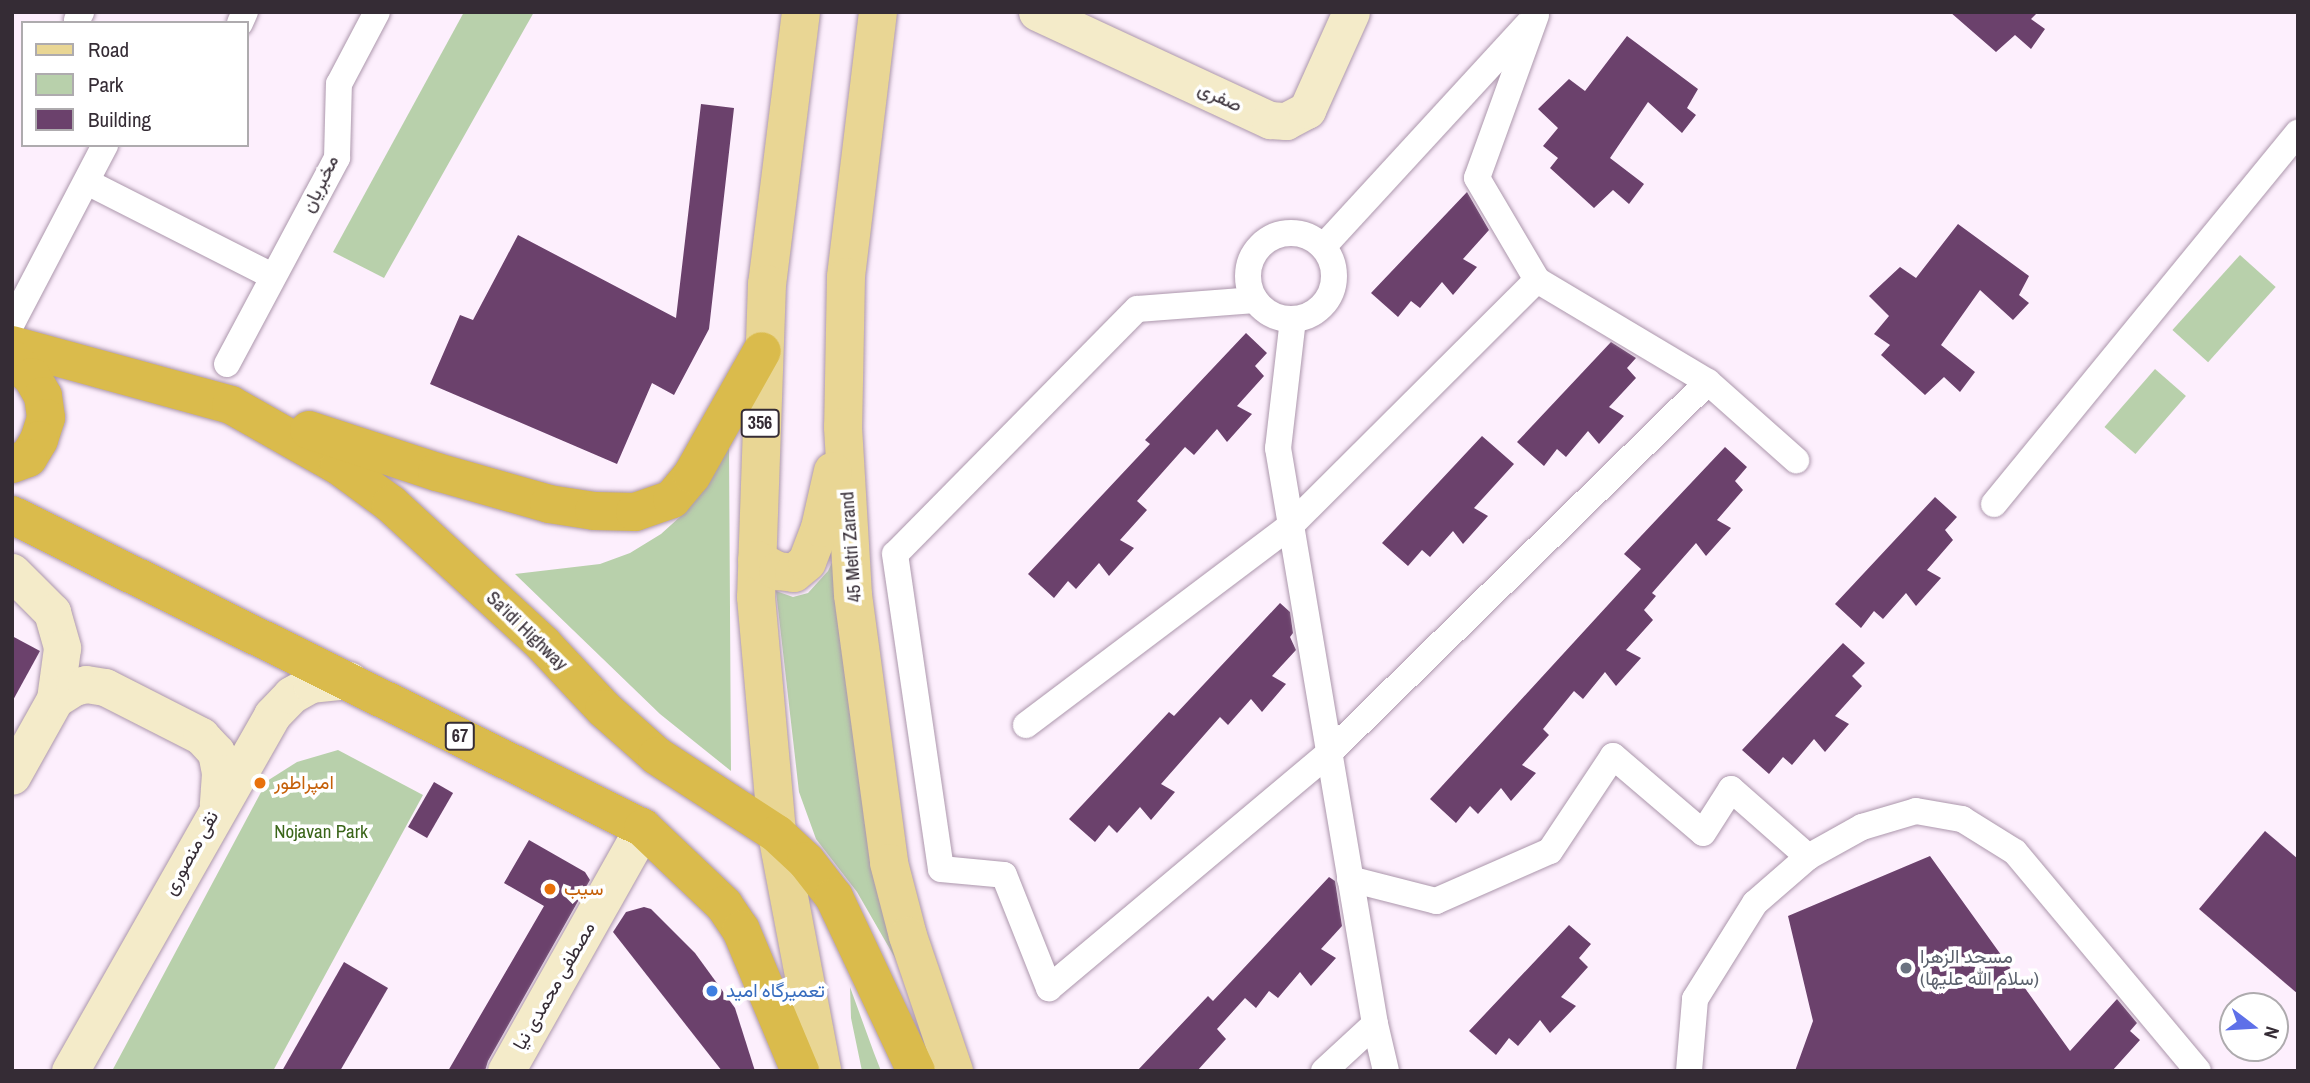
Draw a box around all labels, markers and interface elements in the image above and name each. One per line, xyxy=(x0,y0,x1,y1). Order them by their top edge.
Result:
legend xyxy=(21,21,248,147)
text: Road xyxy=(88,35,129,64)
text: Park xyxy=(88,70,123,99)
street label: صفری xyxy=(1194,77,1246,117)
text: Building xyxy=(88,105,151,134)
street label: مخبریان xyxy=(296,152,344,216)
road number: 356 xyxy=(739,408,781,438)
street label: 45 Metri Zarand xyxy=(836,491,866,603)
street label: Sa'idi Highway xyxy=(482,587,572,675)
road number: 67 xyxy=(444,722,476,750)
place label: امپراطور xyxy=(274,772,334,794)
marker: امپراطور xyxy=(252,775,268,791)
street label: نقی منصوری xyxy=(159,807,223,899)
park label: Nojavan Park xyxy=(274,821,368,843)
place label: سیب xyxy=(564,878,604,900)
marker: سیب xyxy=(542,881,558,897)
street label: مصطفی محمدی نیا xyxy=(508,918,600,1054)
place label: مسجد الزهرا (سلام الله علیها) xyxy=(1920,946,2039,990)
marker: مسجد الزهرا (سلام الله علیها) xyxy=(1898,960,1914,976)
place label: تعمیرگاه امید xyxy=(726,980,825,1002)
marker: تعمیرگاه امید xyxy=(704,983,720,999)
north arrow xyxy=(2219,992,2289,1062)
text: N xyxy=(2258,1023,2286,1042)

